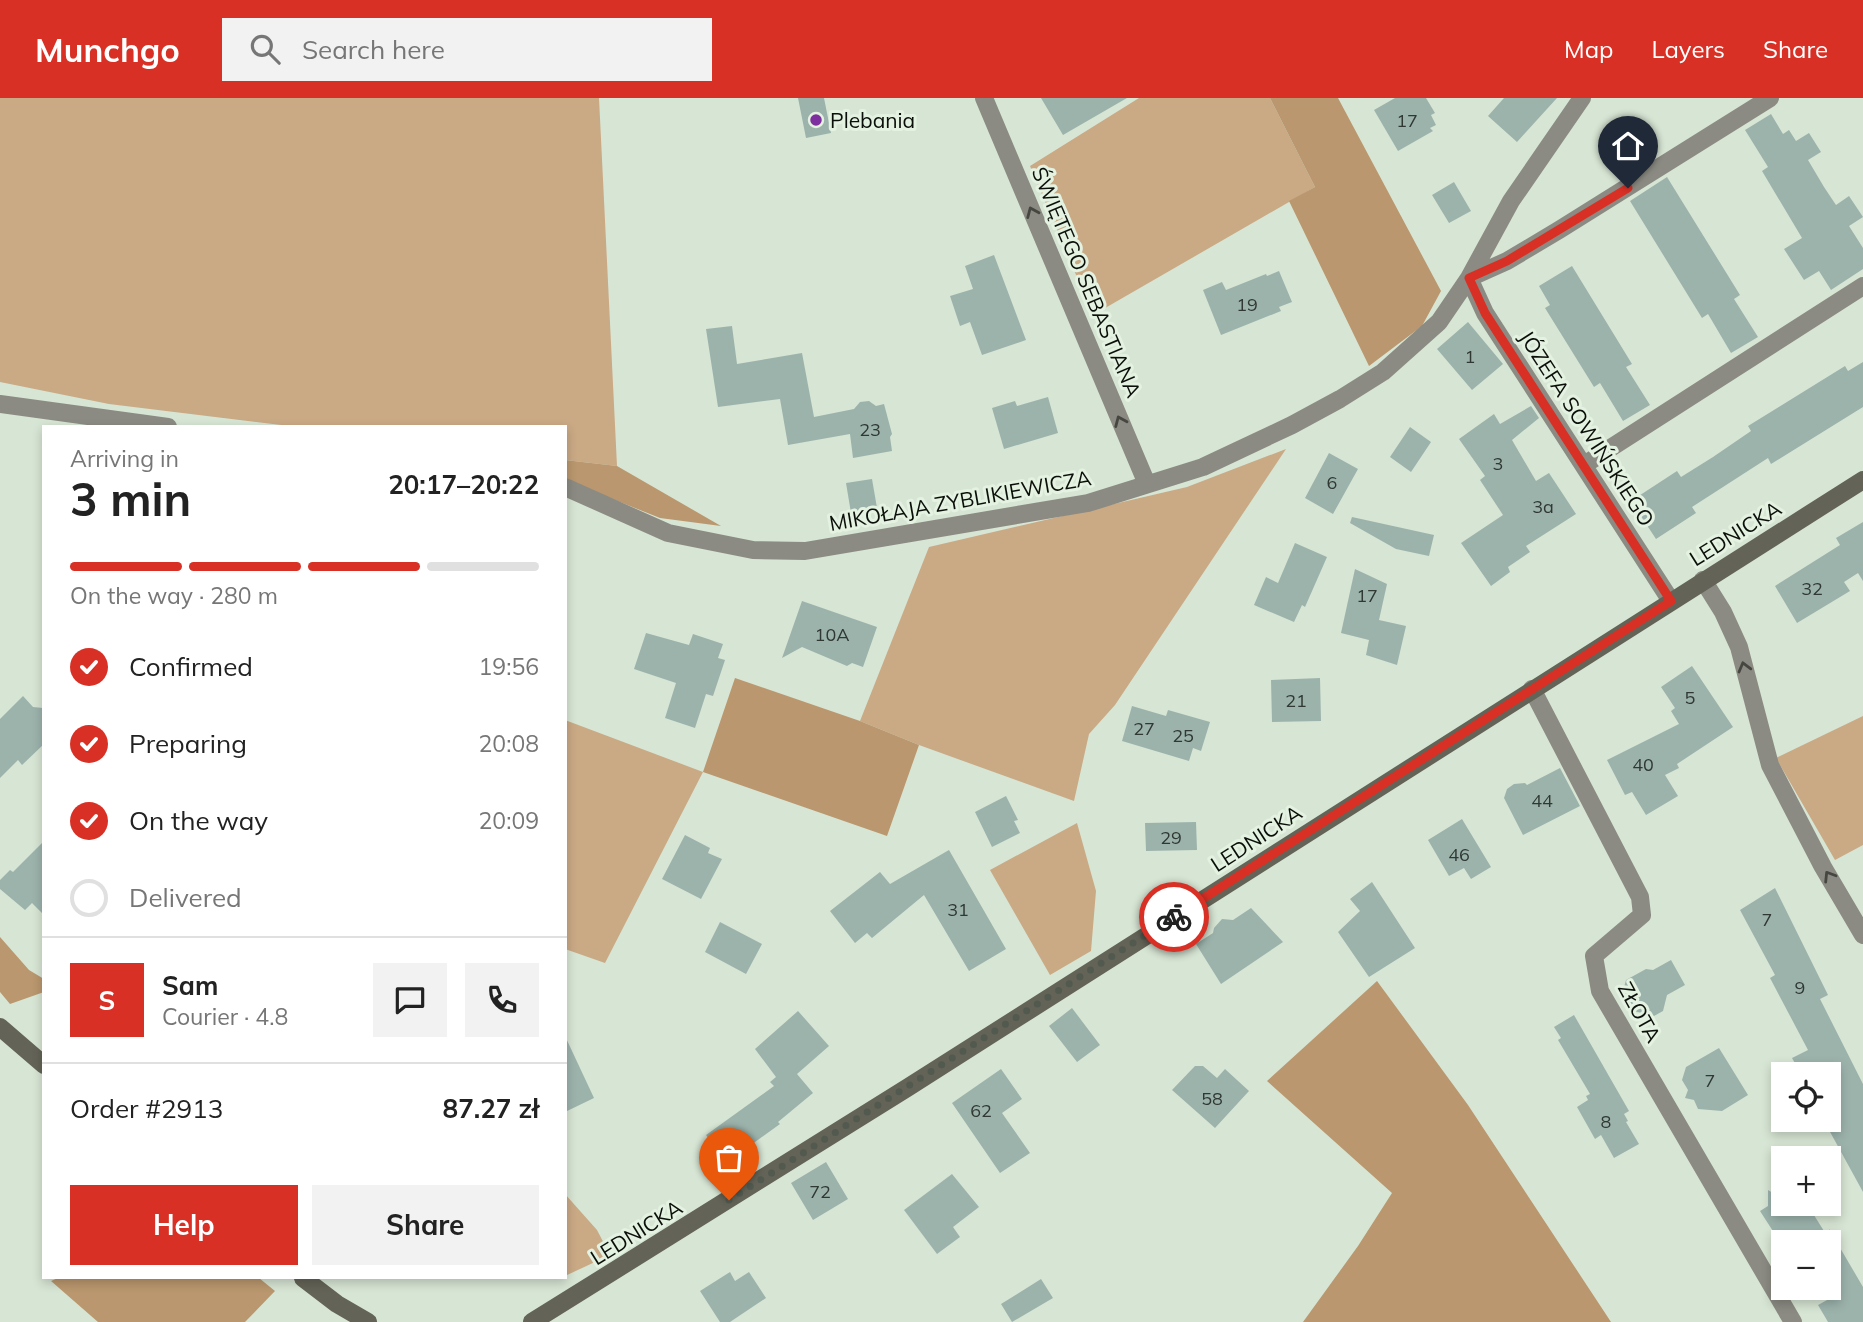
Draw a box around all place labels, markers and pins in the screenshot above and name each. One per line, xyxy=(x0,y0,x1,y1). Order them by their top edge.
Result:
place label: Plebania xyxy=(830,107,915,133)
marker: Plebania xyxy=(808,112,824,128)
pin xyxy=(1598,116,1658,188)
pin xyxy=(699,1128,759,1200)

